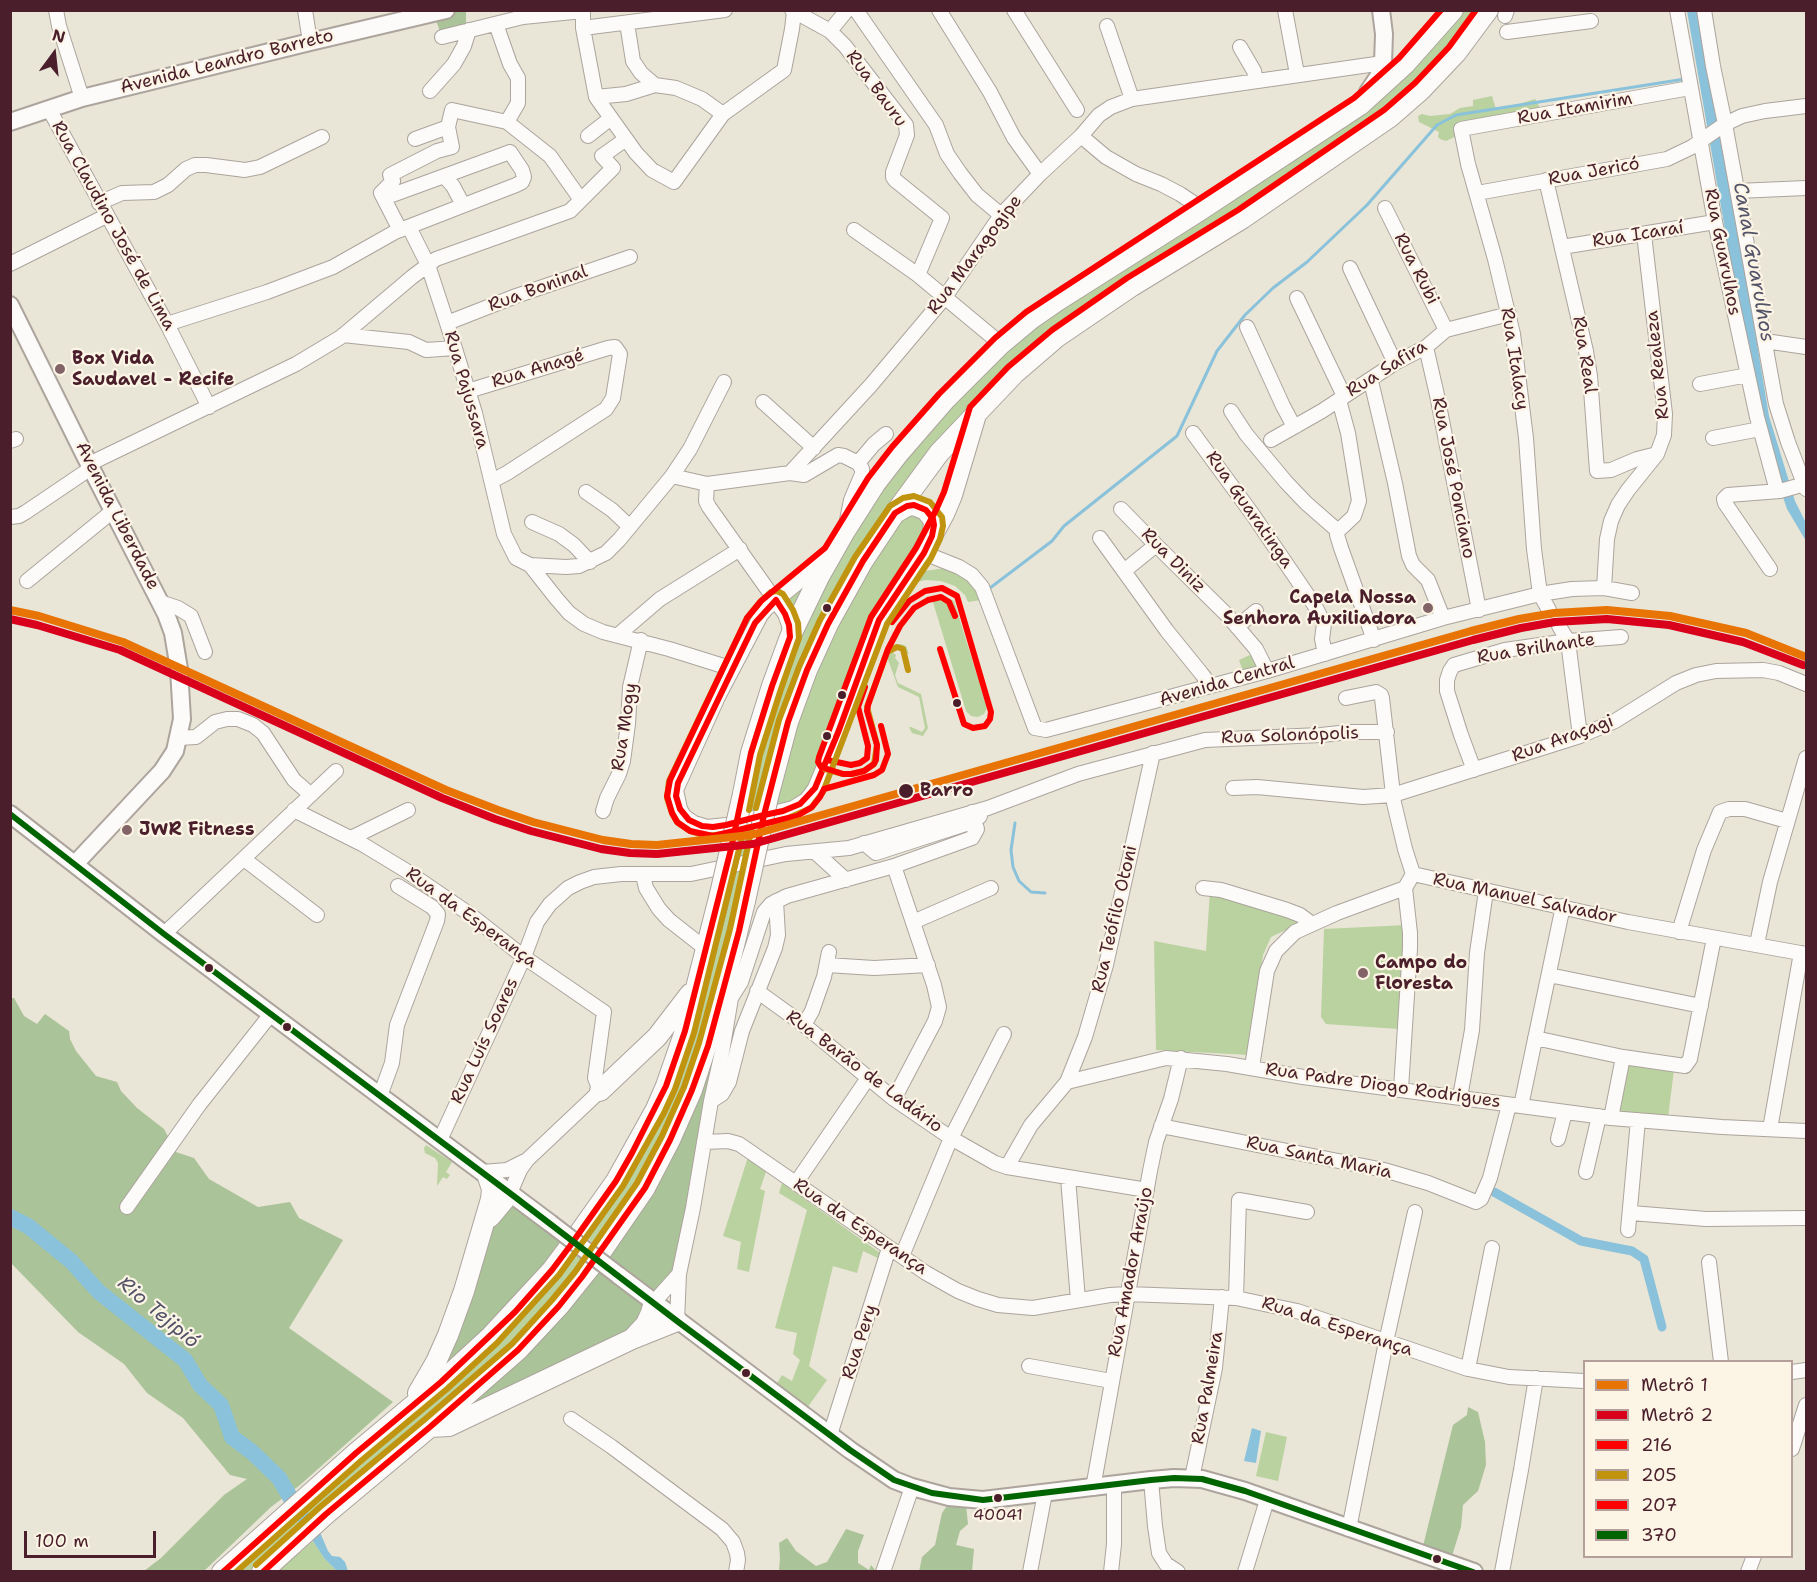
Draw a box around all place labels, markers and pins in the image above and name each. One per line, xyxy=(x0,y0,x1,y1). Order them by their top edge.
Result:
place label: Box Vida Saudavel - Recife xyxy=(72,348,234,391)
marker: Box Vida Saudavel - Recife xyxy=(53,362,67,376)
place label: Capela Nossa Senhora Auxiliadora xyxy=(1223,587,1416,630)
marker: Capela Nossa Senhora Auxiliadora xyxy=(1421,601,1435,615)
unlabelled marker xyxy=(821,602,833,614)
unlabelled marker xyxy=(836,689,848,701)
unlabelled marker xyxy=(951,697,963,709)
unlabelled marker xyxy=(821,730,833,742)
place label: Barro xyxy=(920,780,973,802)
marker: Barro xyxy=(897,782,915,800)
place label: JWR Fitness xyxy=(139,819,254,841)
marker: JWR Fitness xyxy=(120,823,134,837)
place label: Campo do Floresta xyxy=(1375,952,1467,994)
unlabelled marker xyxy=(203,962,215,974)
marker: Campo do Floresta xyxy=(1356,966,1370,980)
unlabelled marker xyxy=(281,1021,293,1033)
unlabelled marker xyxy=(740,1367,752,1379)
marker: 40041 xyxy=(992,1492,1004,1504)
place label: 40041 xyxy=(973,1506,1023,1526)
unlabelled marker xyxy=(1431,1553,1443,1565)

